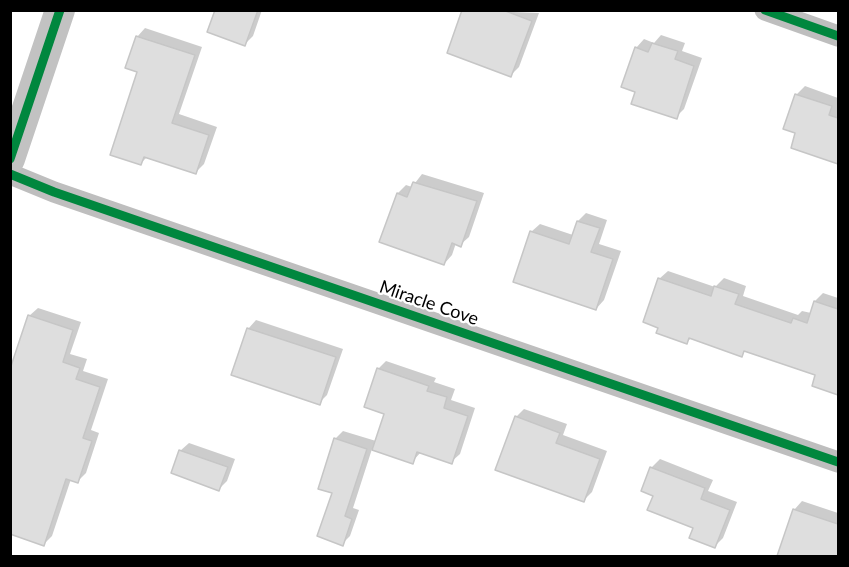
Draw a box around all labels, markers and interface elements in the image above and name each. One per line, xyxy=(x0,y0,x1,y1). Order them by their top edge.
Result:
street label: Miracle Cove xyxy=(377,276,481,330)

